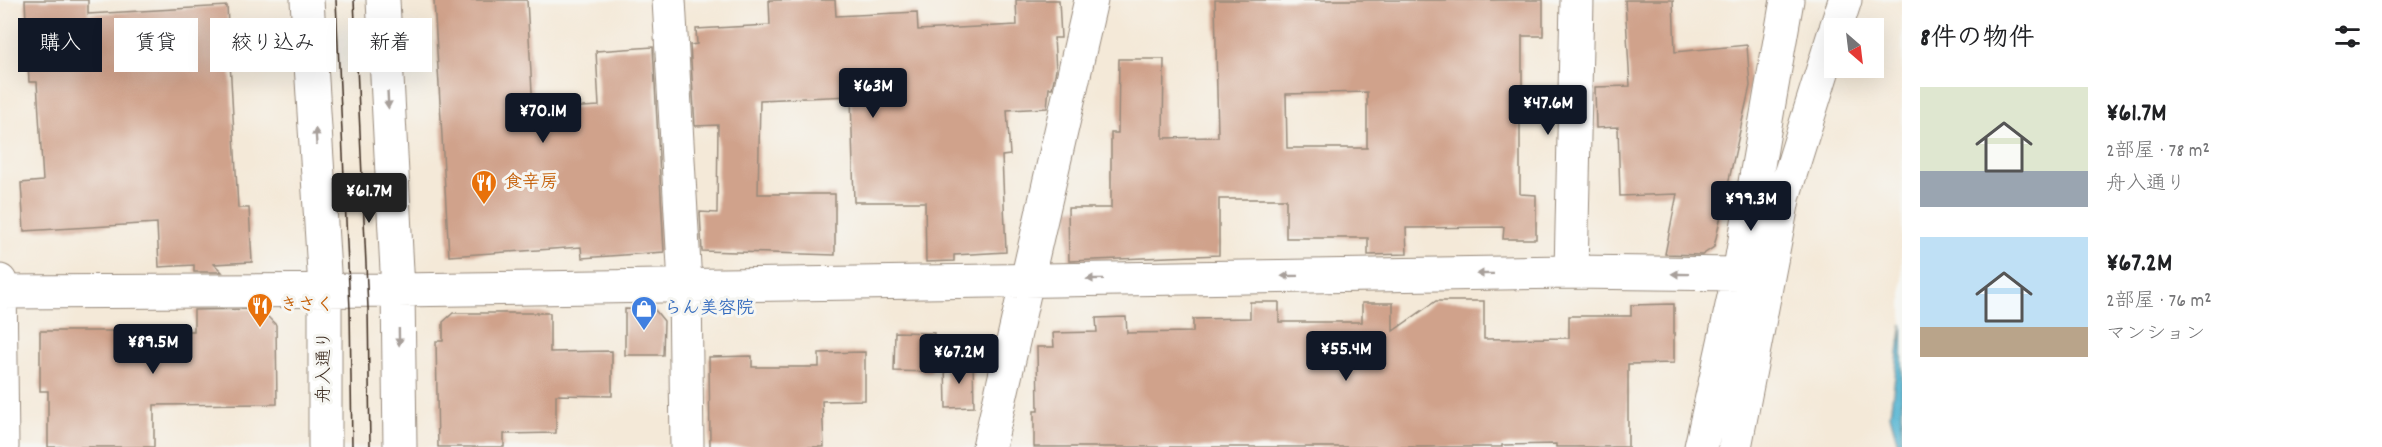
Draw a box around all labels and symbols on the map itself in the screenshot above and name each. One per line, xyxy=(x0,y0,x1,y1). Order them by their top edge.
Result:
north arrow xyxy=(1824,18,1884,78)
pin: ¥63M xyxy=(837,68,909,119)
pin: ¥47.6M xyxy=(1499,85,1597,136)
one-way arrow xyxy=(384,91,393,110)
pin: ¥70.1M xyxy=(494,93,592,144)
one-way arrow xyxy=(311,127,320,146)
restaurant icon: 食辛房 xyxy=(469,168,499,206)
place label: 食辛房 xyxy=(504,171,558,196)
pin: ¥61.7M xyxy=(320,173,418,224)
pin: ¥99.3M xyxy=(1702,181,1800,232)
one-way arrow xyxy=(1476,269,1495,278)
one-way arrow xyxy=(1671,269,1690,279)
one-way arrow xyxy=(1281,271,1300,281)
one-way arrow xyxy=(1086,274,1105,284)
restaurant icon: きさく xyxy=(245,291,275,329)
place label: きさく xyxy=(280,294,334,319)
shop icon: らん美容院 xyxy=(629,294,659,332)
place label: らん美容院 xyxy=(664,297,754,322)
pin: ¥89.5M xyxy=(104,324,202,375)
one-way arrow xyxy=(394,328,404,347)
street label: 舟入通り xyxy=(313,331,338,403)
pin: ¥55.4M xyxy=(1297,331,1395,382)
pin: ¥67.2M xyxy=(910,334,1008,385)

